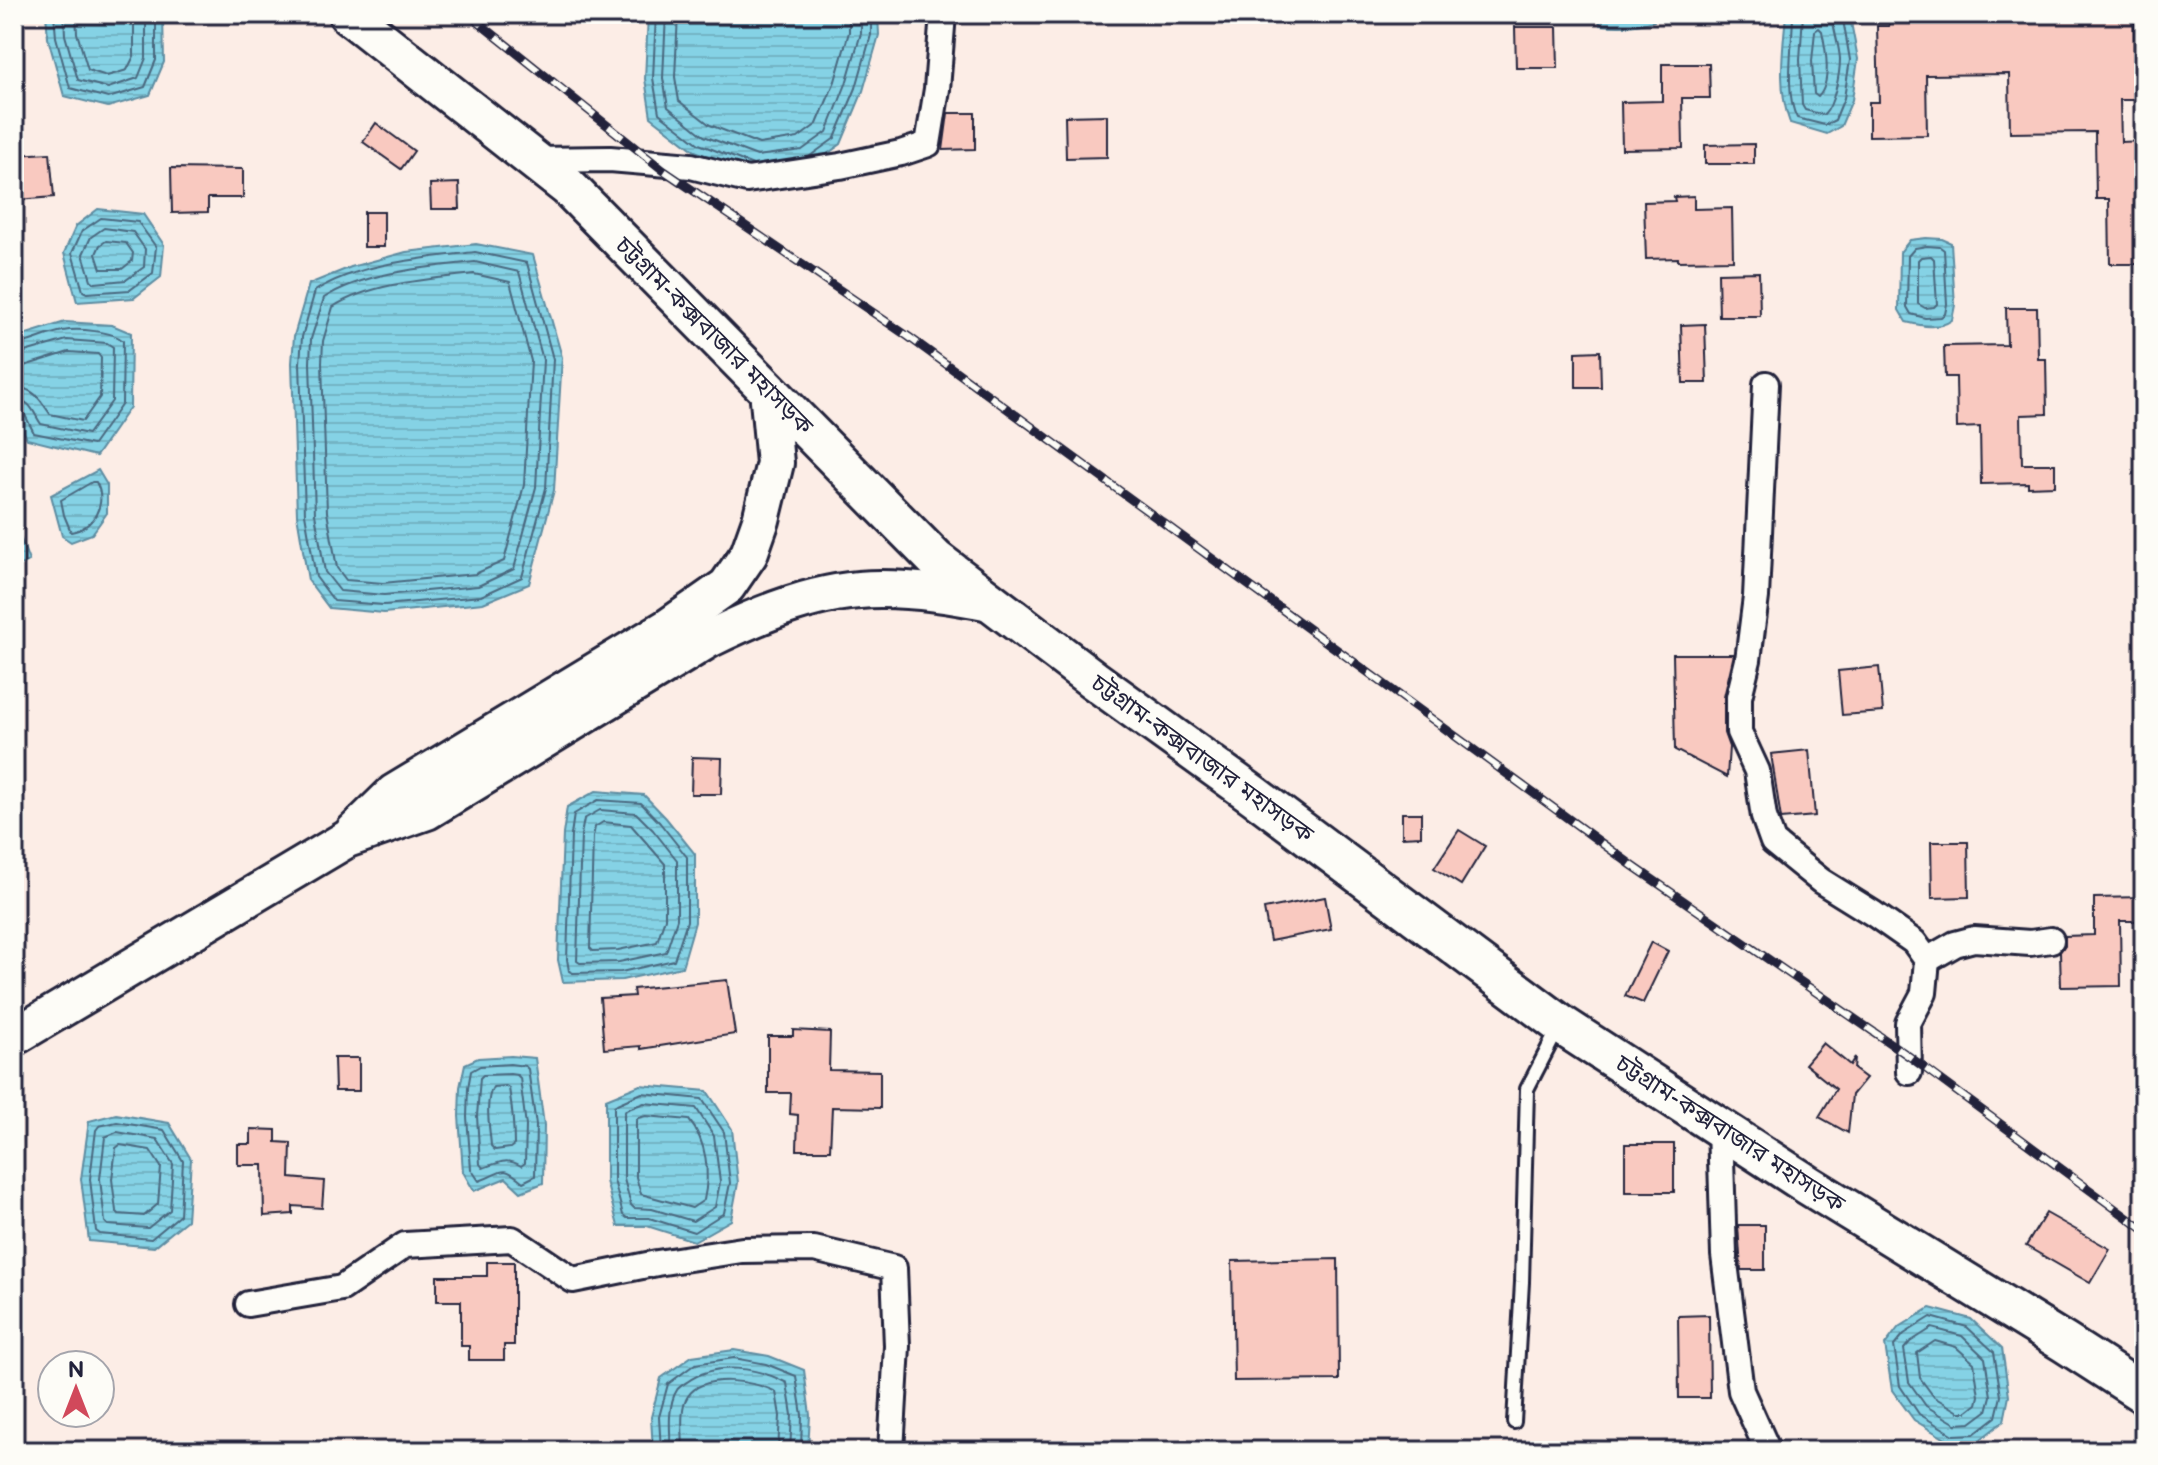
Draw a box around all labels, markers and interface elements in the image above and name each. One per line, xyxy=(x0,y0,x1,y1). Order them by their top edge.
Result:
street label: চট্টগ্রাম-কক্সবাজার মহাসড়ক xyxy=(608,230,819,441)
street label: চট্টগ্রাম-কক্সবাজার মহাসড়ক xyxy=(1084,668,1319,850)
street label: চট্টগ্রাম-কক্সবাজার মহাসড়ক xyxy=(1609,1048,1851,1219)
north arrow xyxy=(36,1349,116,1429)
text: N xyxy=(68,1357,84,1384)

